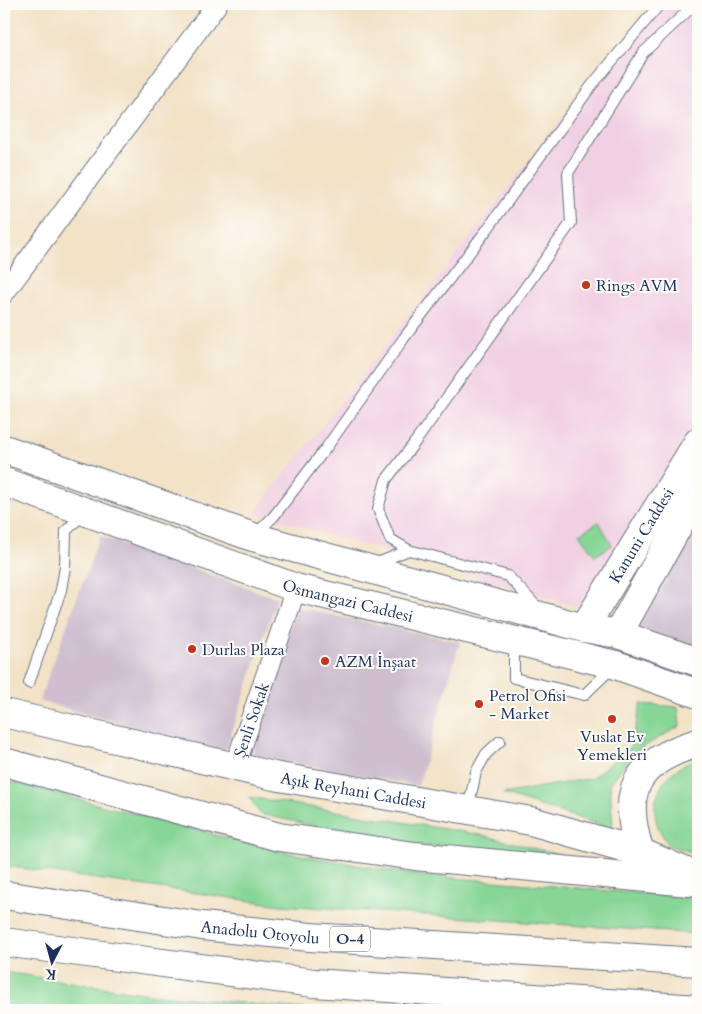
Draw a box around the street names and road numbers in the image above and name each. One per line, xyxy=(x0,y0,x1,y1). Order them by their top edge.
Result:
street label: Kanuni Caddesi xyxy=(604,483,680,587)
street label: Osmangazi Caddesi xyxy=(279,574,416,628)
street label: Şenli Sokak xyxy=(229,679,275,760)
street label: Aşık Reyhani Caddesi xyxy=(279,767,429,815)
street label: Anadolu Otoyolu xyxy=(200,916,320,950)
road number: O-4 xyxy=(330,926,370,952)

